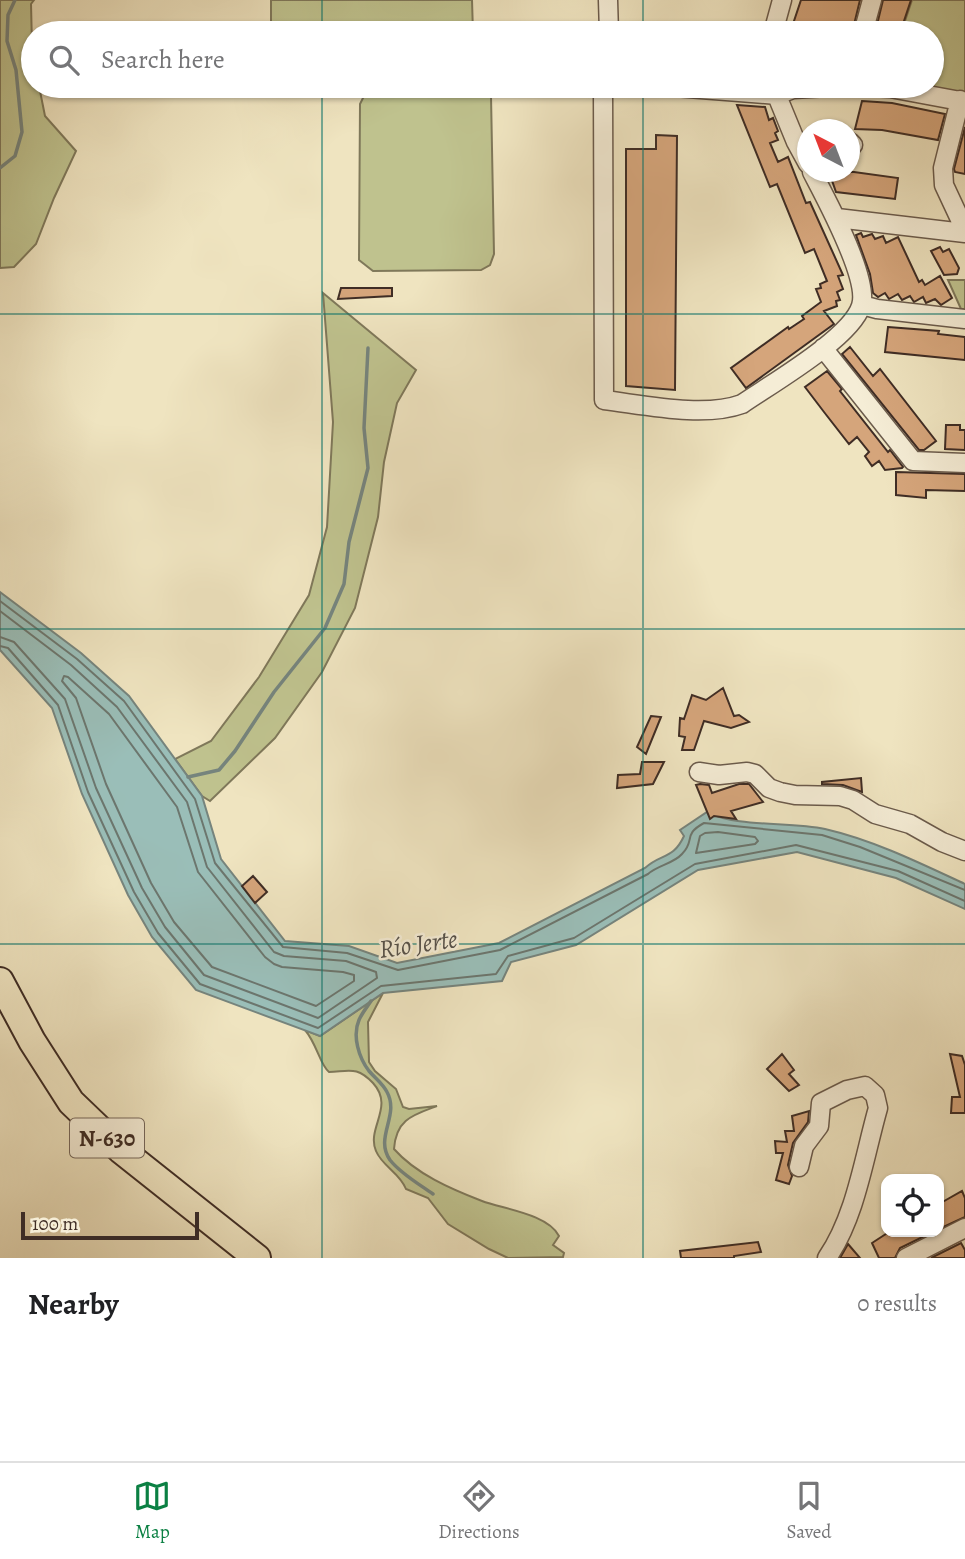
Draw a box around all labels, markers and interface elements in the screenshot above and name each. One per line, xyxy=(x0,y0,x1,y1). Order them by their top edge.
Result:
search box xyxy=(21,21,944,98)
icon: search xyxy=(45,41,83,79)
text: Search here xyxy=(101,42,225,77)
north arrow xyxy=(797,119,860,182)
water label: Río Jerte xyxy=(377,921,459,967)
road number: N-630 xyxy=(70,1119,144,1158)
map controls xyxy=(881,1174,944,1237)
button: locate xyxy=(881,1174,944,1237)
scale bar xyxy=(21,1209,200,1241)
text: 100 m xyxy=(32,1211,78,1237)
text: Nearby xyxy=(28,1284,119,1324)
text: 0 results xyxy=(857,1288,937,1319)
tab: Map xyxy=(133,1477,171,1545)
tab: Directions xyxy=(438,1477,520,1545)
tab: Saved xyxy=(787,1477,832,1545)

